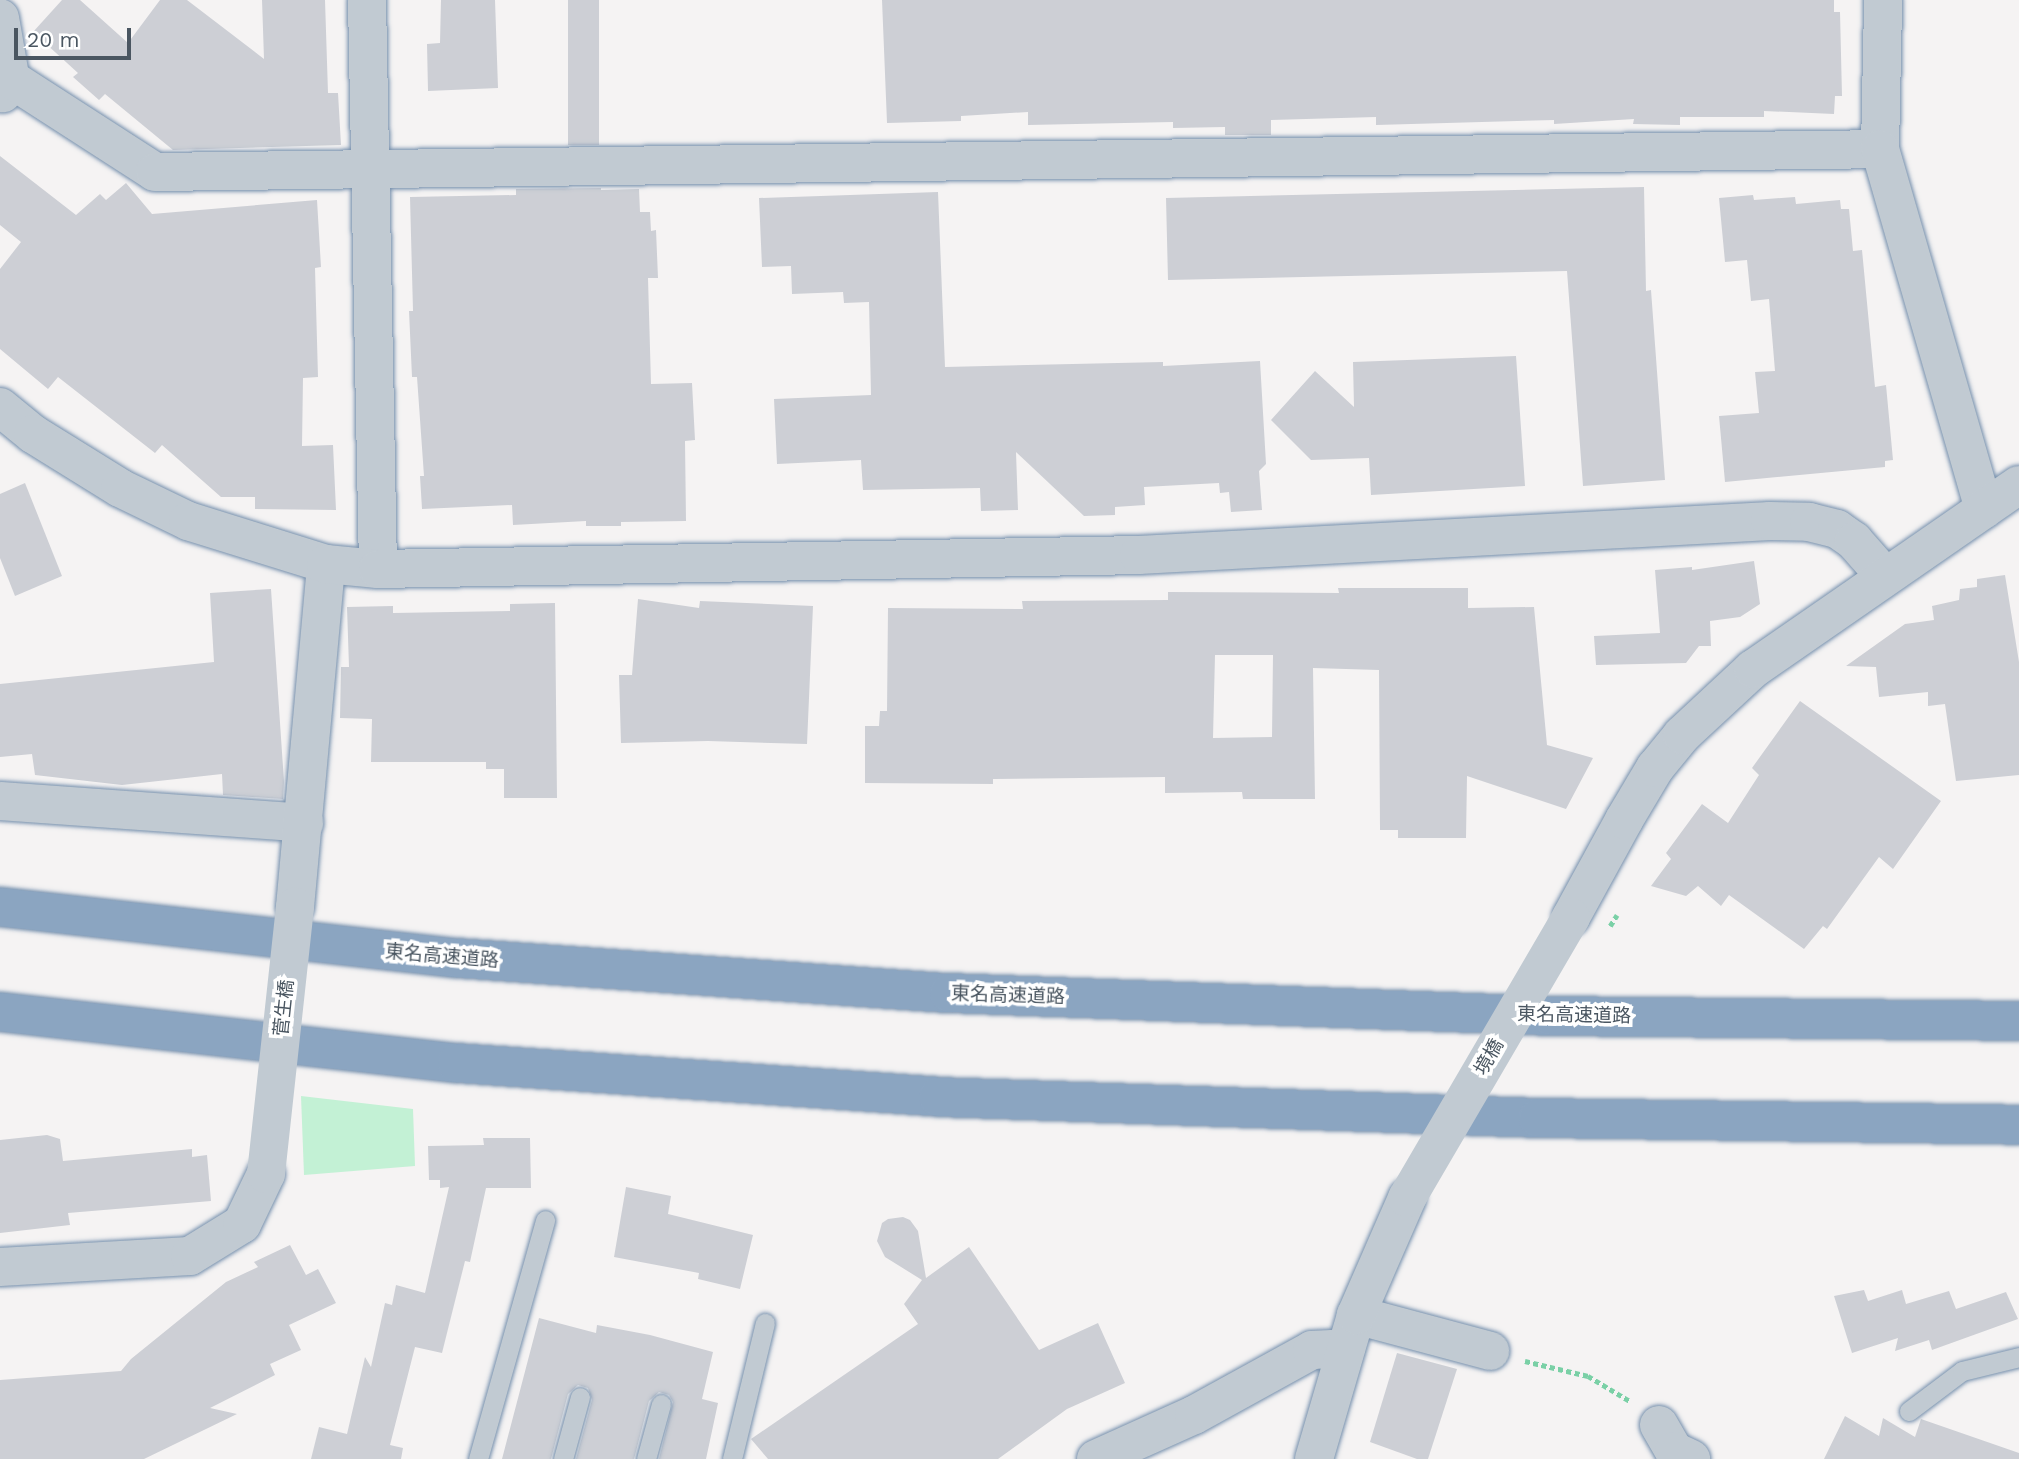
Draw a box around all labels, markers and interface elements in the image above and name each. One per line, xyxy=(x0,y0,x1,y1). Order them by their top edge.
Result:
scale bar xyxy=(18,14,135,58)
text: 20 m xyxy=(27,27,79,52)
street label: 東名高速道路 xyxy=(384,940,500,972)
street label: 菅生橋 xyxy=(270,978,298,1038)
street label: 東名高速道路 xyxy=(951,982,1065,1008)
street label: 東名高速道路 xyxy=(1517,1003,1631,1027)
street label: 境橋 xyxy=(1470,1035,1508,1079)

